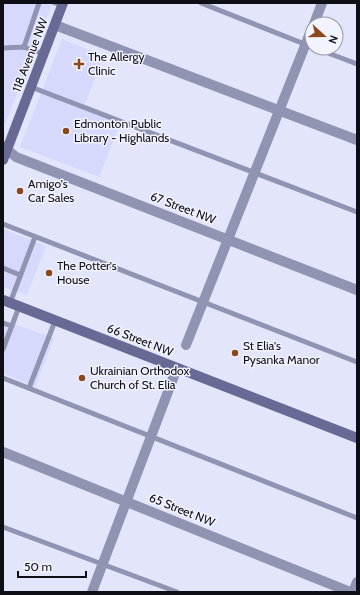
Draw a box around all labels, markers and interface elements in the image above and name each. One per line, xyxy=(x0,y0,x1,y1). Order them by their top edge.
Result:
street label: 118 Avenue NW xyxy=(8,15,51,94)
north arrow xyxy=(304,16,344,56)
text: N xyxy=(325,33,341,46)
place label: The Allergy Clinic xyxy=(88,49,144,78)
marker: The Allergy Clinic xyxy=(73,58,85,70)
place label: Edmonton Public Library - Highlands xyxy=(74,116,169,145)
marker: Edmonton Public Library - Highlands xyxy=(61,126,71,136)
place label: Amigo's Car Sales xyxy=(28,176,74,205)
marker: Amigo's Car Sales xyxy=(15,186,25,196)
street label: 67 Street NW xyxy=(148,188,219,227)
place label: The Potter's House xyxy=(57,258,117,287)
marker: The Potter's House xyxy=(44,268,54,278)
street label: 66 Street NW xyxy=(105,320,176,359)
place label: St Elia's Pysanka Manor xyxy=(243,338,320,367)
marker: St Elia's Pysanka Manor xyxy=(230,348,240,358)
place label: Ukrainian Orthodox Church of St. Elia xyxy=(90,363,189,392)
marker: Ukrainian Orthodox Church of St. Elia xyxy=(77,373,87,383)
street label: 65 Street NW xyxy=(147,490,218,530)
scale bar xyxy=(18,553,86,579)
text: 50 m xyxy=(24,559,52,574)

